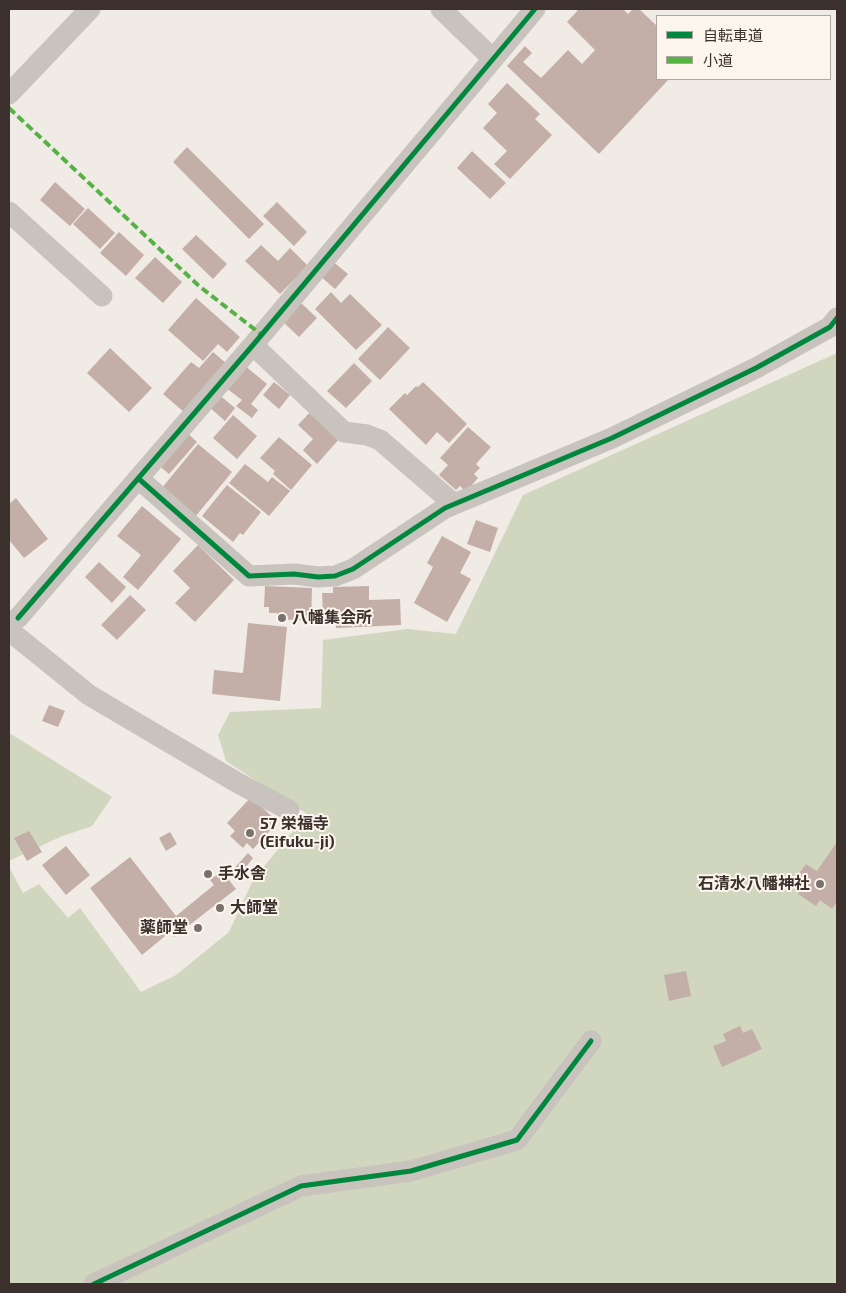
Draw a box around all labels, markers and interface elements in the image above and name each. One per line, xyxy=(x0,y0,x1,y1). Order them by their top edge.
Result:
legend xyxy=(656,15,831,80)
text: 自転車道 xyxy=(703,26,763,44)
text: 小道 xyxy=(703,51,733,69)
place label: 八幡集会所 xyxy=(292,608,372,628)
marker: 八幡集会所 xyxy=(276,612,288,624)
place label: 57 栄福寺 (Eifuku-ji) xyxy=(260,814,335,852)
marker: 57 栄福寺 (Eifuku-ji) xyxy=(244,827,256,839)
place label: 手水舎 xyxy=(218,864,266,884)
marker: 手水舎 xyxy=(202,868,214,880)
place label: 石清水八幡神社 xyxy=(698,874,810,894)
marker: 石清水八幡神社 xyxy=(814,878,826,890)
place label: 大師堂 xyxy=(230,898,278,918)
marker: 大師堂 xyxy=(214,902,226,914)
place label: 薬師堂 xyxy=(140,918,188,938)
marker: 薬師堂 xyxy=(192,922,204,934)

